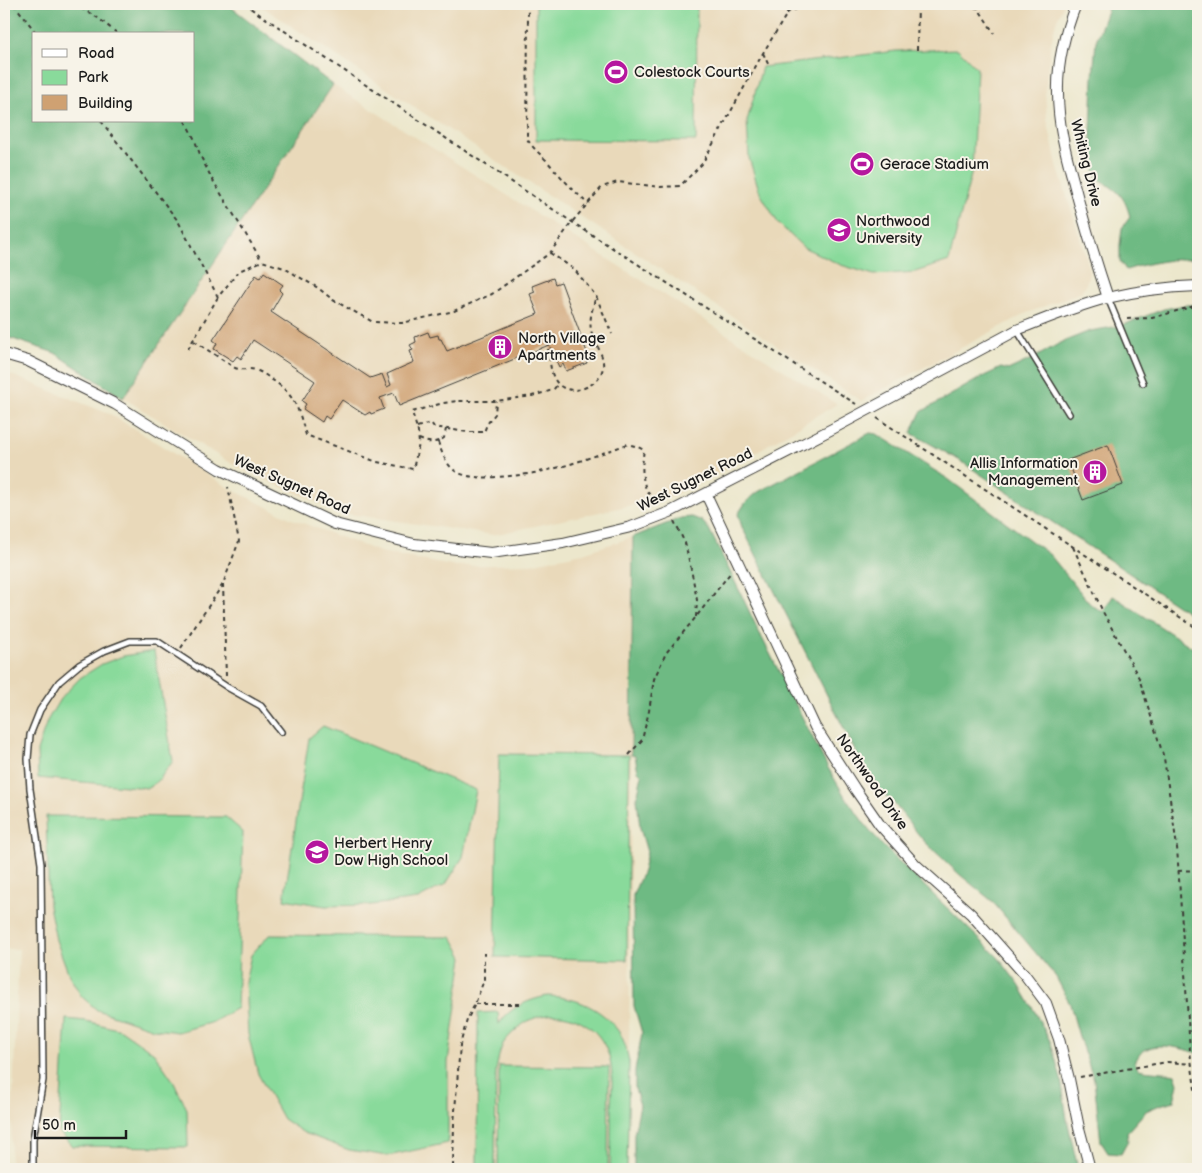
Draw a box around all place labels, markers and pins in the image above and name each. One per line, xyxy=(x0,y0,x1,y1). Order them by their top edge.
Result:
sports icon: Colestock Courts xyxy=(603,59,629,85)
place label: Colestock Courts xyxy=(634,63,750,82)
sports icon: Gerace Stadium xyxy=(849,151,875,177)
place label: Gerace Stadium xyxy=(880,155,989,174)
place label: Northwood University xyxy=(856,212,930,248)
school or university icon: Northwood University xyxy=(826,217,852,243)
place label: North Village Apartments xyxy=(518,329,605,365)
building icon: North Village Apartments xyxy=(487,334,513,360)
place label: Allis Information Management xyxy=(970,454,1078,490)
building icon: Allis Information Management xyxy=(1082,459,1108,485)
place label: Herbert Henry Dow High School xyxy=(334,834,448,870)
school or university icon: Herbert Henry Dow High School xyxy=(304,839,330,865)

